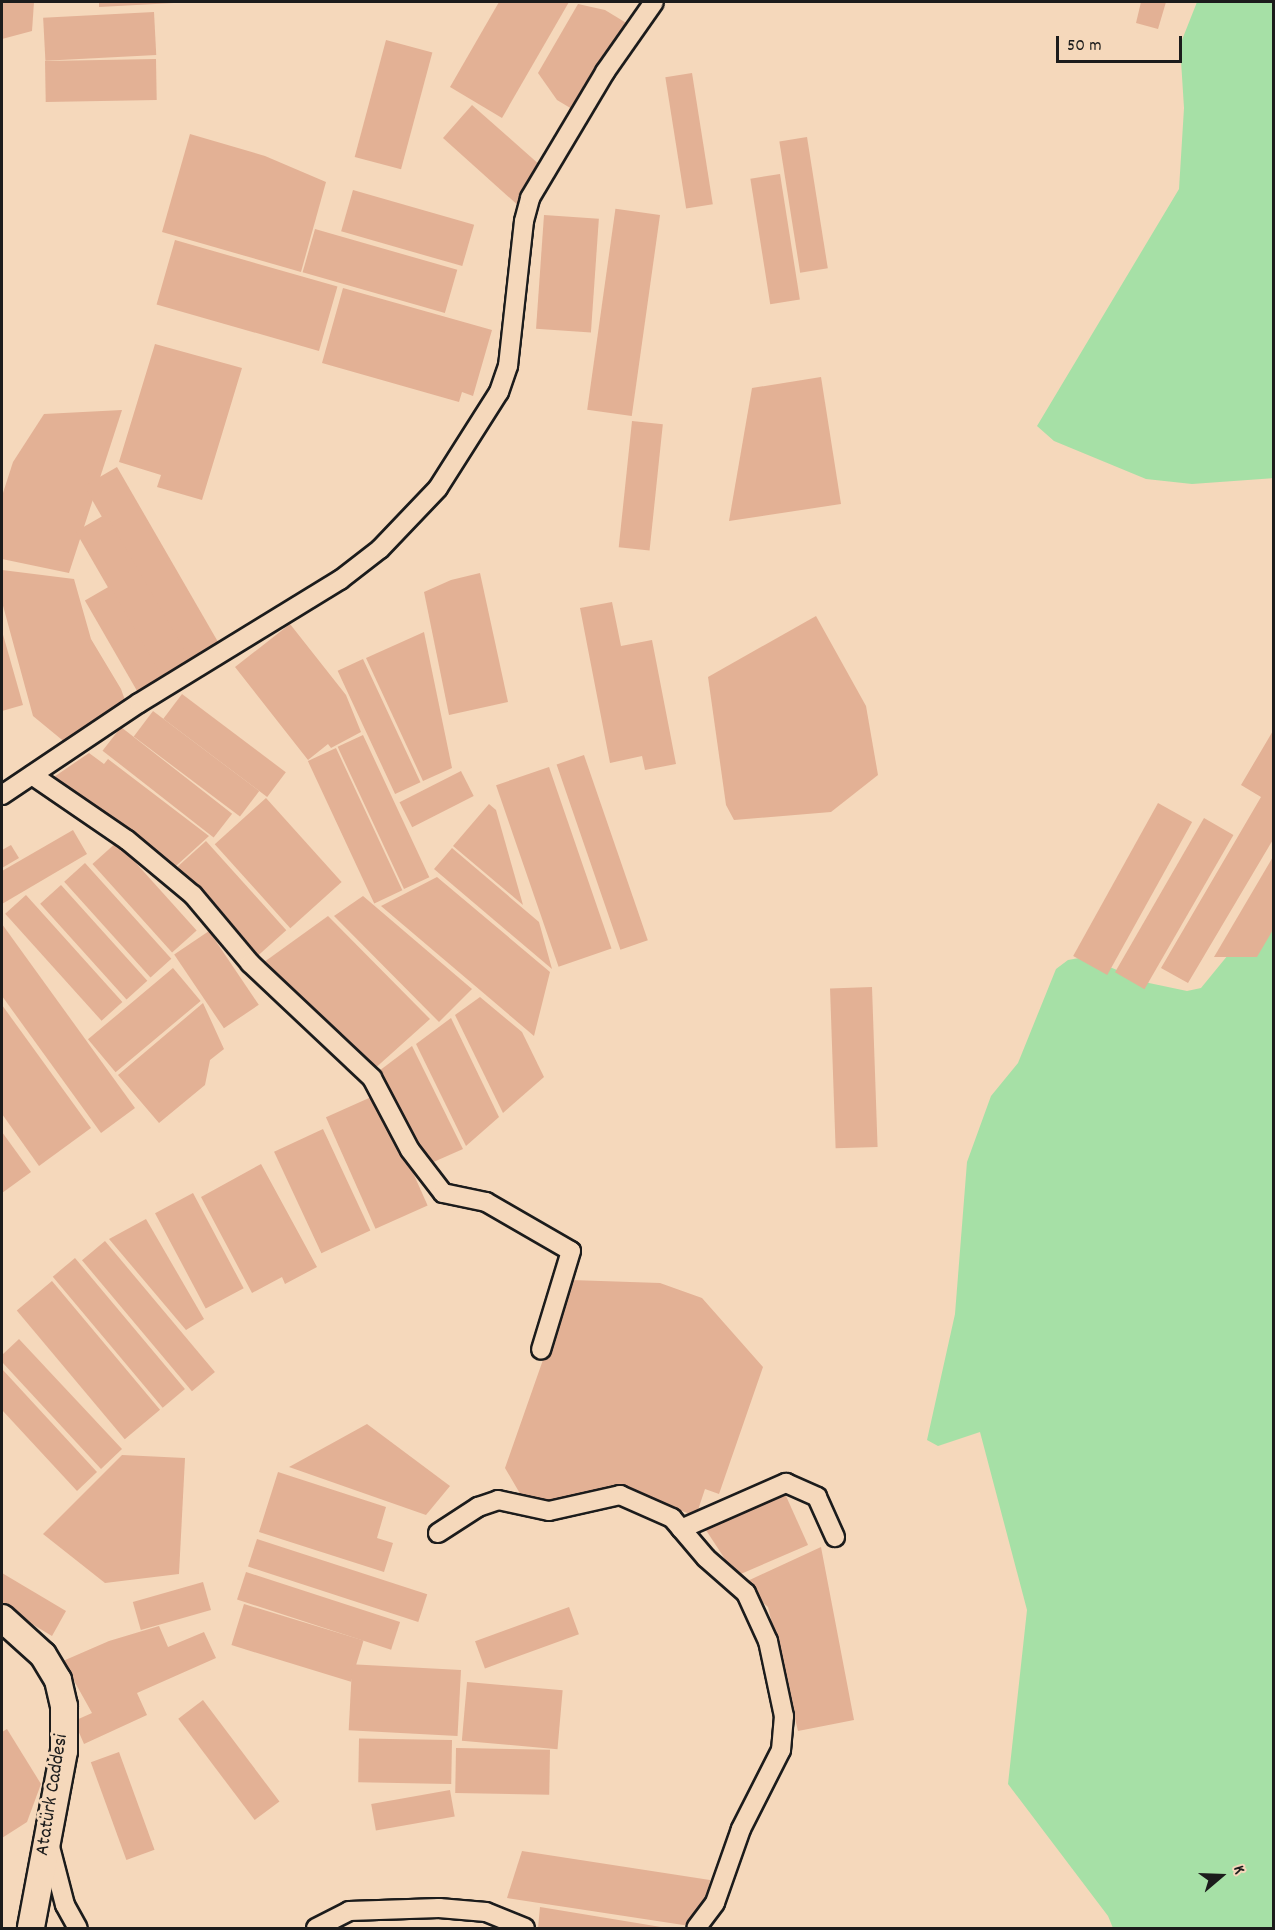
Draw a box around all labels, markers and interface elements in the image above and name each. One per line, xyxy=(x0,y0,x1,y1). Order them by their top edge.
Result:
scale bar xyxy=(1059,24,1185,62)
text: 50 m xyxy=(1067,34,1102,59)
street label: Atatürk Caddesi xyxy=(32,1732,74,1858)
north arrow xyxy=(1191,1846,1251,1906)
text: K xyxy=(1226,1863,1251,1877)

